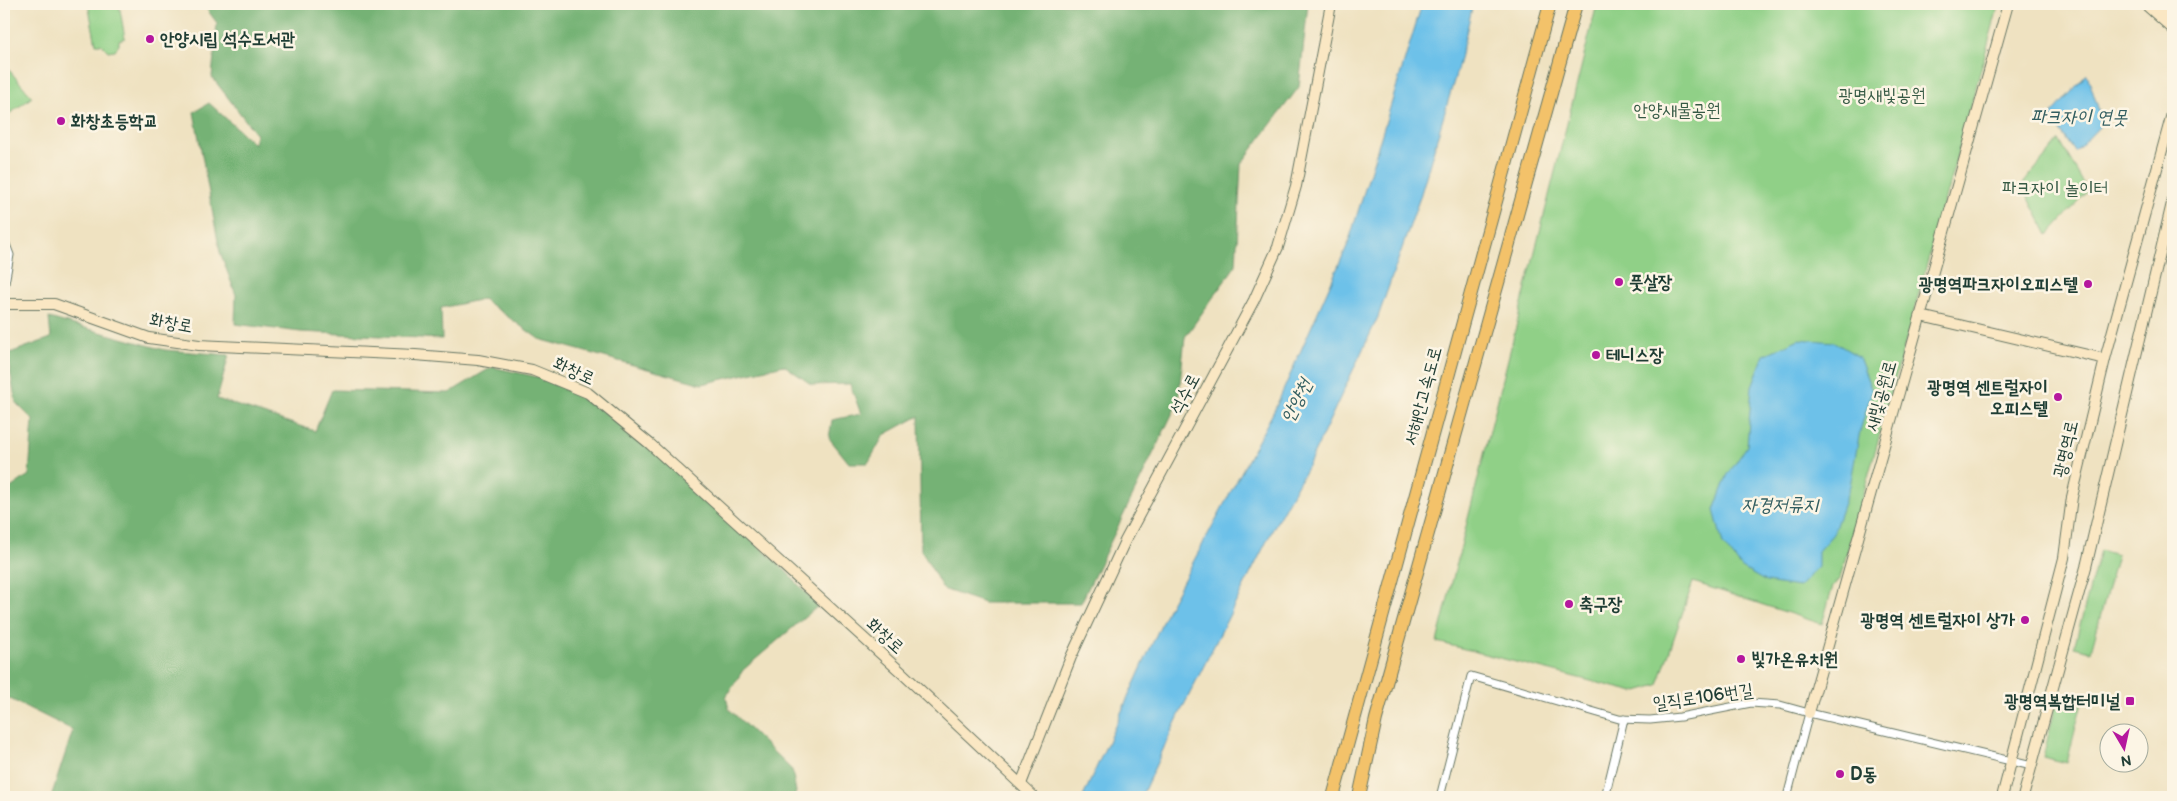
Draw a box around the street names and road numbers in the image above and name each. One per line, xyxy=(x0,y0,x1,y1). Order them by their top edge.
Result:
street label: 화창로 xyxy=(148,309,194,337)
street label: 서해안고속도로 xyxy=(1400,344,1446,448)
street label: 화창로 xyxy=(550,352,598,390)
street label: 새빛공원로 xyxy=(1861,358,1901,434)
street label: 석수로 xyxy=(1166,370,1204,418)
street label: 광명역로 xyxy=(2049,418,2083,480)
street label: 화창로 xyxy=(862,614,908,658)
street label: 일직로106번길 xyxy=(1652,680,1755,714)

